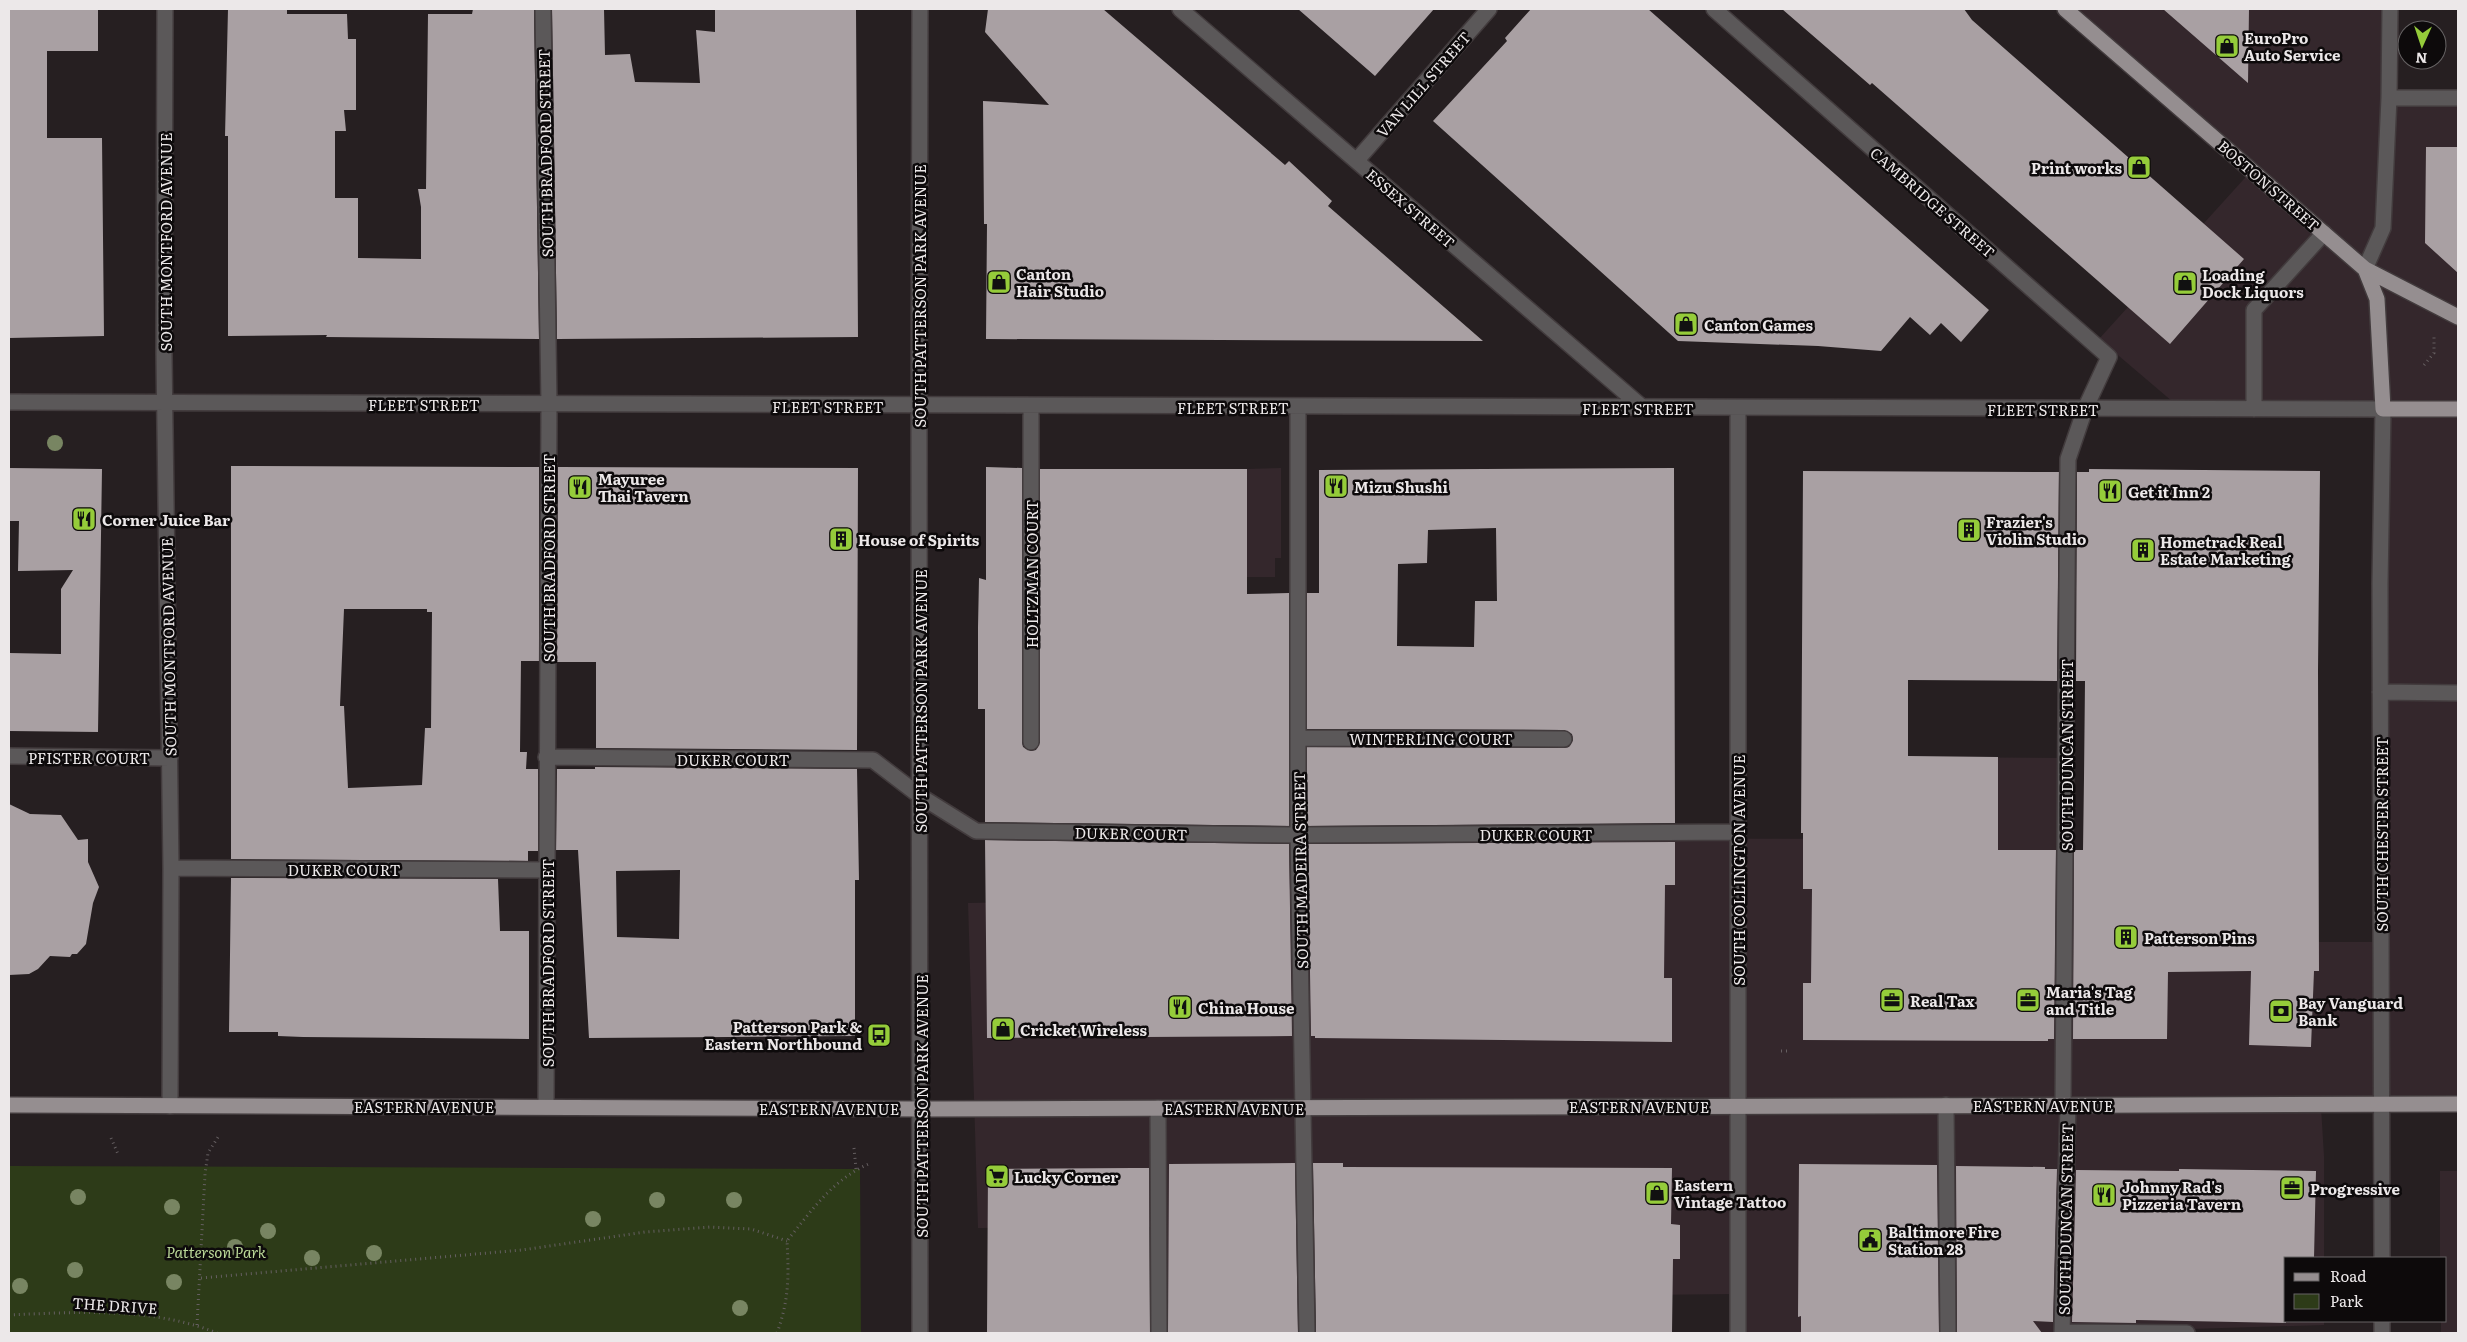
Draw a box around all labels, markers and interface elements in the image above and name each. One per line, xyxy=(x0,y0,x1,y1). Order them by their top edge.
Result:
north arrow xyxy=(2397,20,2447,70)
street label: VAN LILL STREET xyxy=(1370,26,1476,142)
place label: EuroPro Auto Service xyxy=(2244,26,2341,66)
shop icon: EuroPro Auto Service xyxy=(2214,33,2240,59)
street label: SOUTH BRADFORD STREET xyxy=(532,49,558,257)
text: N xyxy=(2415,49,2428,69)
street label: SOUTH MONTFORD AVENUE xyxy=(154,133,177,352)
street label: BOSTON STREET xyxy=(2213,134,2325,236)
street label: CAMBRIDGE STREET xyxy=(1866,141,2000,263)
shop icon: Print works xyxy=(2126,154,2152,180)
place label: Print works xyxy=(2031,156,2123,179)
street label: ESSEX STREET xyxy=(1362,163,1460,253)
street label: SOUTH PATTERSON PARK AVENUE xyxy=(908,164,931,428)
place label: Canton Hair Studio xyxy=(1016,262,1104,302)
place label: Loading Dock Liquors xyxy=(2202,263,2304,303)
shop icon: Canton Hair Studio xyxy=(986,269,1012,295)
shop icon: Loading Dock Liquors xyxy=(2172,270,2198,296)
shop icon: Canton Games xyxy=(1673,311,1699,337)
place label: Canton Games xyxy=(1704,313,1813,336)
street label: FLEET STREET xyxy=(368,393,480,416)
street label: FLEET STREET xyxy=(772,395,884,418)
street label: FLEET STREET xyxy=(1177,396,1289,419)
street label: FLEET STREET xyxy=(1582,397,1694,420)
street label: FLEET STREET xyxy=(1987,398,2099,421)
street label: SOUTH BRADFORD STREET xyxy=(537,454,560,662)
place label: Mayuree Thai Tavern xyxy=(598,467,689,507)
restaurant icon: Mizu Shushi xyxy=(1323,473,1349,499)
restaurant icon: Mayuree Thai Tavern xyxy=(567,474,593,500)
place label: Mizu Shushi xyxy=(1354,475,1449,498)
restaurant icon: Get it Inn 2 xyxy=(2097,478,2123,504)
place label: Get it Inn 2 xyxy=(2128,480,2210,503)
street label: HOLTZMAN COURT xyxy=(1020,500,1043,648)
restaurant icon: Corner Juice Bar xyxy=(71,506,97,532)
place label: Corner Juice Bar xyxy=(102,508,230,531)
place label: Frazier's Violin Studio xyxy=(1986,510,2086,550)
building icon: Frazier's Violin Studio xyxy=(1956,517,1982,543)
building icon: House of Spirits xyxy=(828,526,854,552)
place label: House of Spirits xyxy=(858,528,980,551)
place label: Hometrack Real Estate Marketing xyxy=(2160,530,2292,570)
street label: SOUTH MONTFORD AVENUE xyxy=(155,537,181,757)
building icon: Hometrack Real Estate Marketing xyxy=(2130,537,2156,563)
street label: SOUTH PATTERSON PARK AVENUE xyxy=(909,569,932,833)
street label: SOUTH DUNCAN STREET xyxy=(2055,659,2078,851)
street label: WINTERLING COURT xyxy=(1349,727,1513,750)
street label: SOUTH CHESTER STREET xyxy=(2370,736,2393,932)
street label: PFISTER COURT xyxy=(28,746,150,769)
street label: DUKER COURT xyxy=(677,748,790,771)
street label: SOUTH COLLINGTON AVENUE xyxy=(1727,754,1750,986)
street label: SOUTH MADEIRA STREET xyxy=(1287,771,1313,969)
street label: DUKER COURT xyxy=(1074,821,1188,845)
street label: DUKER COURT xyxy=(1480,823,1593,846)
street label: DUKER COURT xyxy=(288,858,401,881)
street label: SOUTH BRADFORD STREET xyxy=(536,859,559,1067)
building icon: Patterson Pins xyxy=(2113,924,2139,950)
place label: Patterson Pins xyxy=(2144,926,2255,949)
street label: SOUTH PATTERSON PARK AVENUE xyxy=(910,974,933,1238)
place label: Maria's Tag and Title xyxy=(2046,980,2134,1020)
office icon: Real Tax xyxy=(1879,987,1905,1013)
office icon: Maria's Tag and Title xyxy=(2015,987,2041,1013)
place label: Real Tax xyxy=(1910,989,1975,1012)
place label: Bay Vanguard Bank xyxy=(2298,991,2403,1031)
restaurant icon: China House xyxy=(1167,994,1193,1020)
place label: China House xyxy=(1198,996,1295,1019)
bank icon: Bay Vanguard Bank xyxy=(2268,998,2294,1024)
place label: Patterson Park & Eastern Northbound xyxy=(704,1015,862,1055)
shop icon: Cricket Wireless xyxy=(990,1016,1016,1042)
place label: Cricket Wireless xyxy=(1020,1018,1147,1041)
bus stop icon: Patterson Park & Eastern Northbound xyxy=(866,1022,892,1048)
street label: EASTERN AVENUE xyxy=(1973,1094,2113,1117)
street label: EASTERN AVENUE xyxy=(354,1095,494,1118)
street label: EASTERN AVENUE xyxy=(1569,1095,1709,1118)
street label: EASTERN AVENUE xyxy=(759,1097,899,1120)
street label: EASTERN AVENUE xyxy=(1164,1097,1304,1120)
street label: SOUTH DUNCAN STREET xyxy=(2052,1123,2078,1315)
supermarket icon: Lucky Corner xyxy=(984,1163,1010,1189)
place label: Lucky Corner xyxy=(1014,1165,1118,1188)
place label: Eastern Vintage Tattoo xyxy=(1674,1173,1786,1213)
place label: Johnny Rad's Pizzeria Tavern xyxy=(2122,1175,2242,1215)
office icon: Progressive xyxy=(2279,1175,2305,1201)
place label: Progressive xyxy=(2310,1177,2401,1200)
shop icon: Eastern Vintage Tattoo xyxy=(1644,1180,1670,1206)
restaurant icon: Johnny Rad's Pizzeria Tavern xyxy=(2091,1182,2117,1208)
place label: Baltimore Fire Station 28 xyxy=(1888,1220,2000,1260)
public building icon: Baltimore Fire Station 28 xyxy=(1857,1227,1883,1253)
park label: Patterson Park xyxy=(166,1240,267,1263)
legend xyxy=(2284,1257,2447,1322)
text: Road xyxy=(2330,1264,2366,1287)
text: Park xyxy=(2330,1289,2364,1312)
street label: THE DRIVE xyxy=(72,1291,158,1319)

